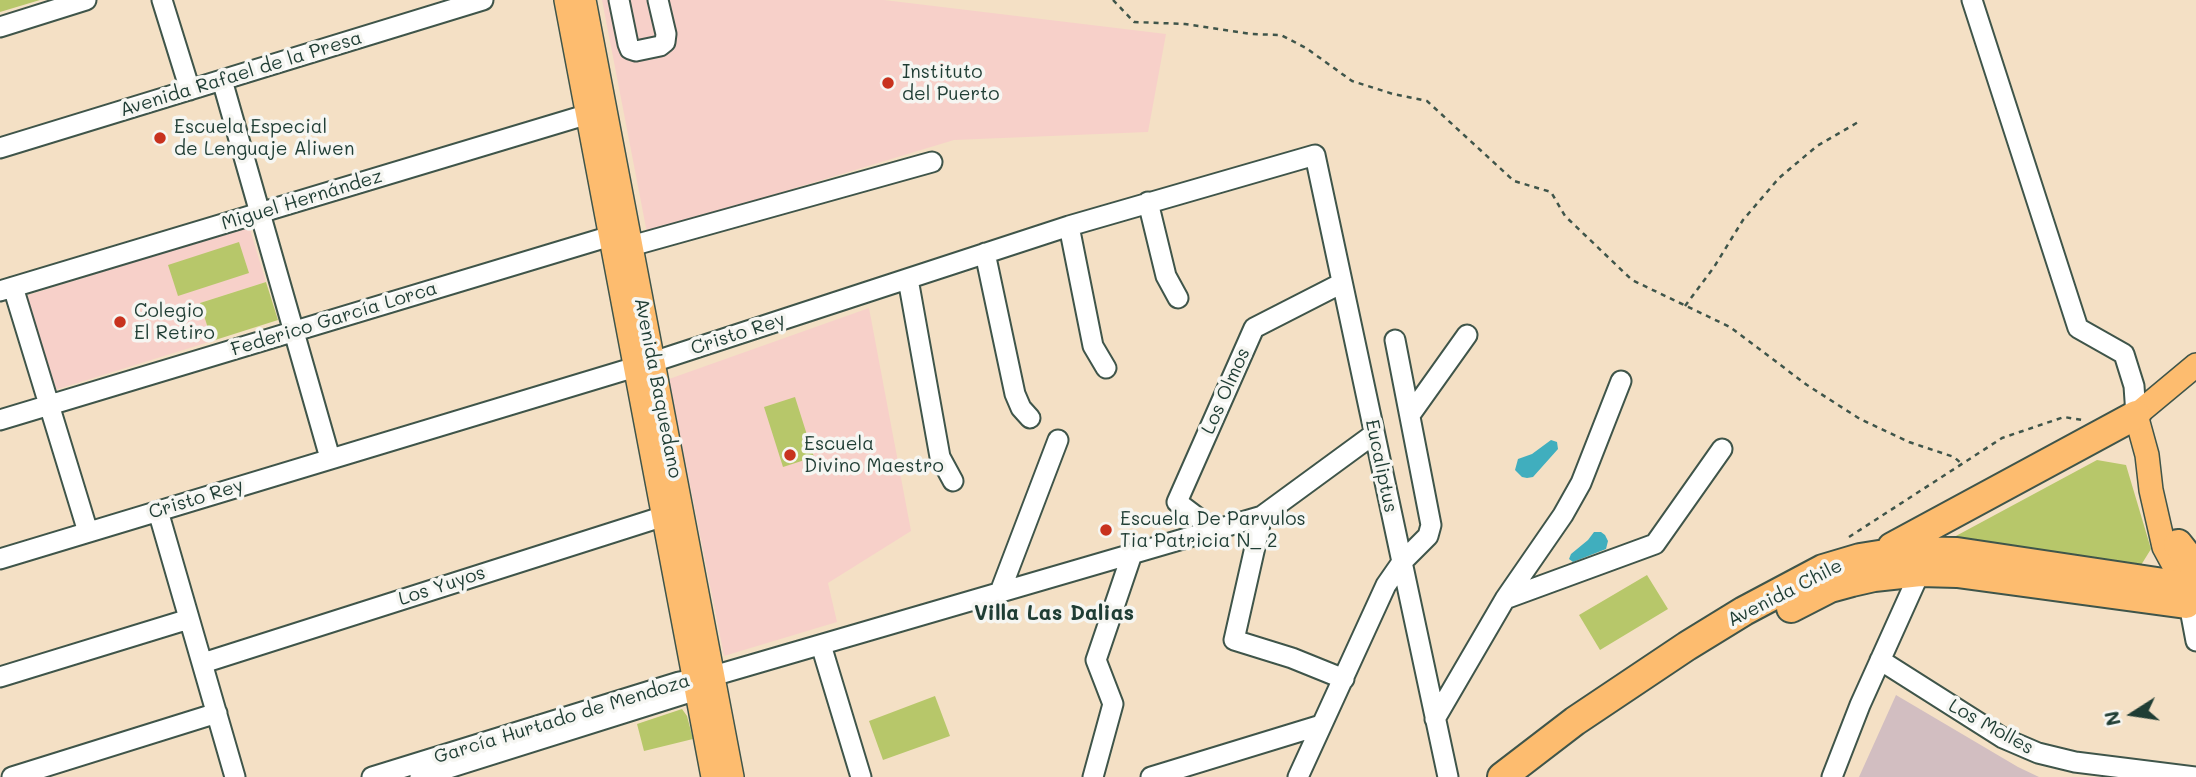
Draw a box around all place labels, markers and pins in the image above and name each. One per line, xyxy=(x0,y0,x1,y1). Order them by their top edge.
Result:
place label: Instituto del Puerto xyxy=(902,61,1000,105)
marker: Instituto del Puerto xyxy=(880,75,896,91)
place label: Escuela Especial de Lenguaje Aliwen xyxy=(174,116,354,160)
marker: Escuela Especial de Lenguaje Aliwen xyxy=(152,130,168,146)
place label: Colegio El Retiro xyxy=(134,300,215,344)
marker: Colegio El Retiro xyxy=(112,314,128,330)
place label: Escuela Divino Maestro xyxy=(804,433,944,477)
marker: Escuela Divino Maestro xyxy=(782,447,798,463)
place label: Escuela De Parvulos Tia Patricia N_ 2 xyxy=(1120,508,1306,552)
marker: Escuela De Parvulos Tia Patricia N_ 2 xyxy=(1098,522,1114,538)

